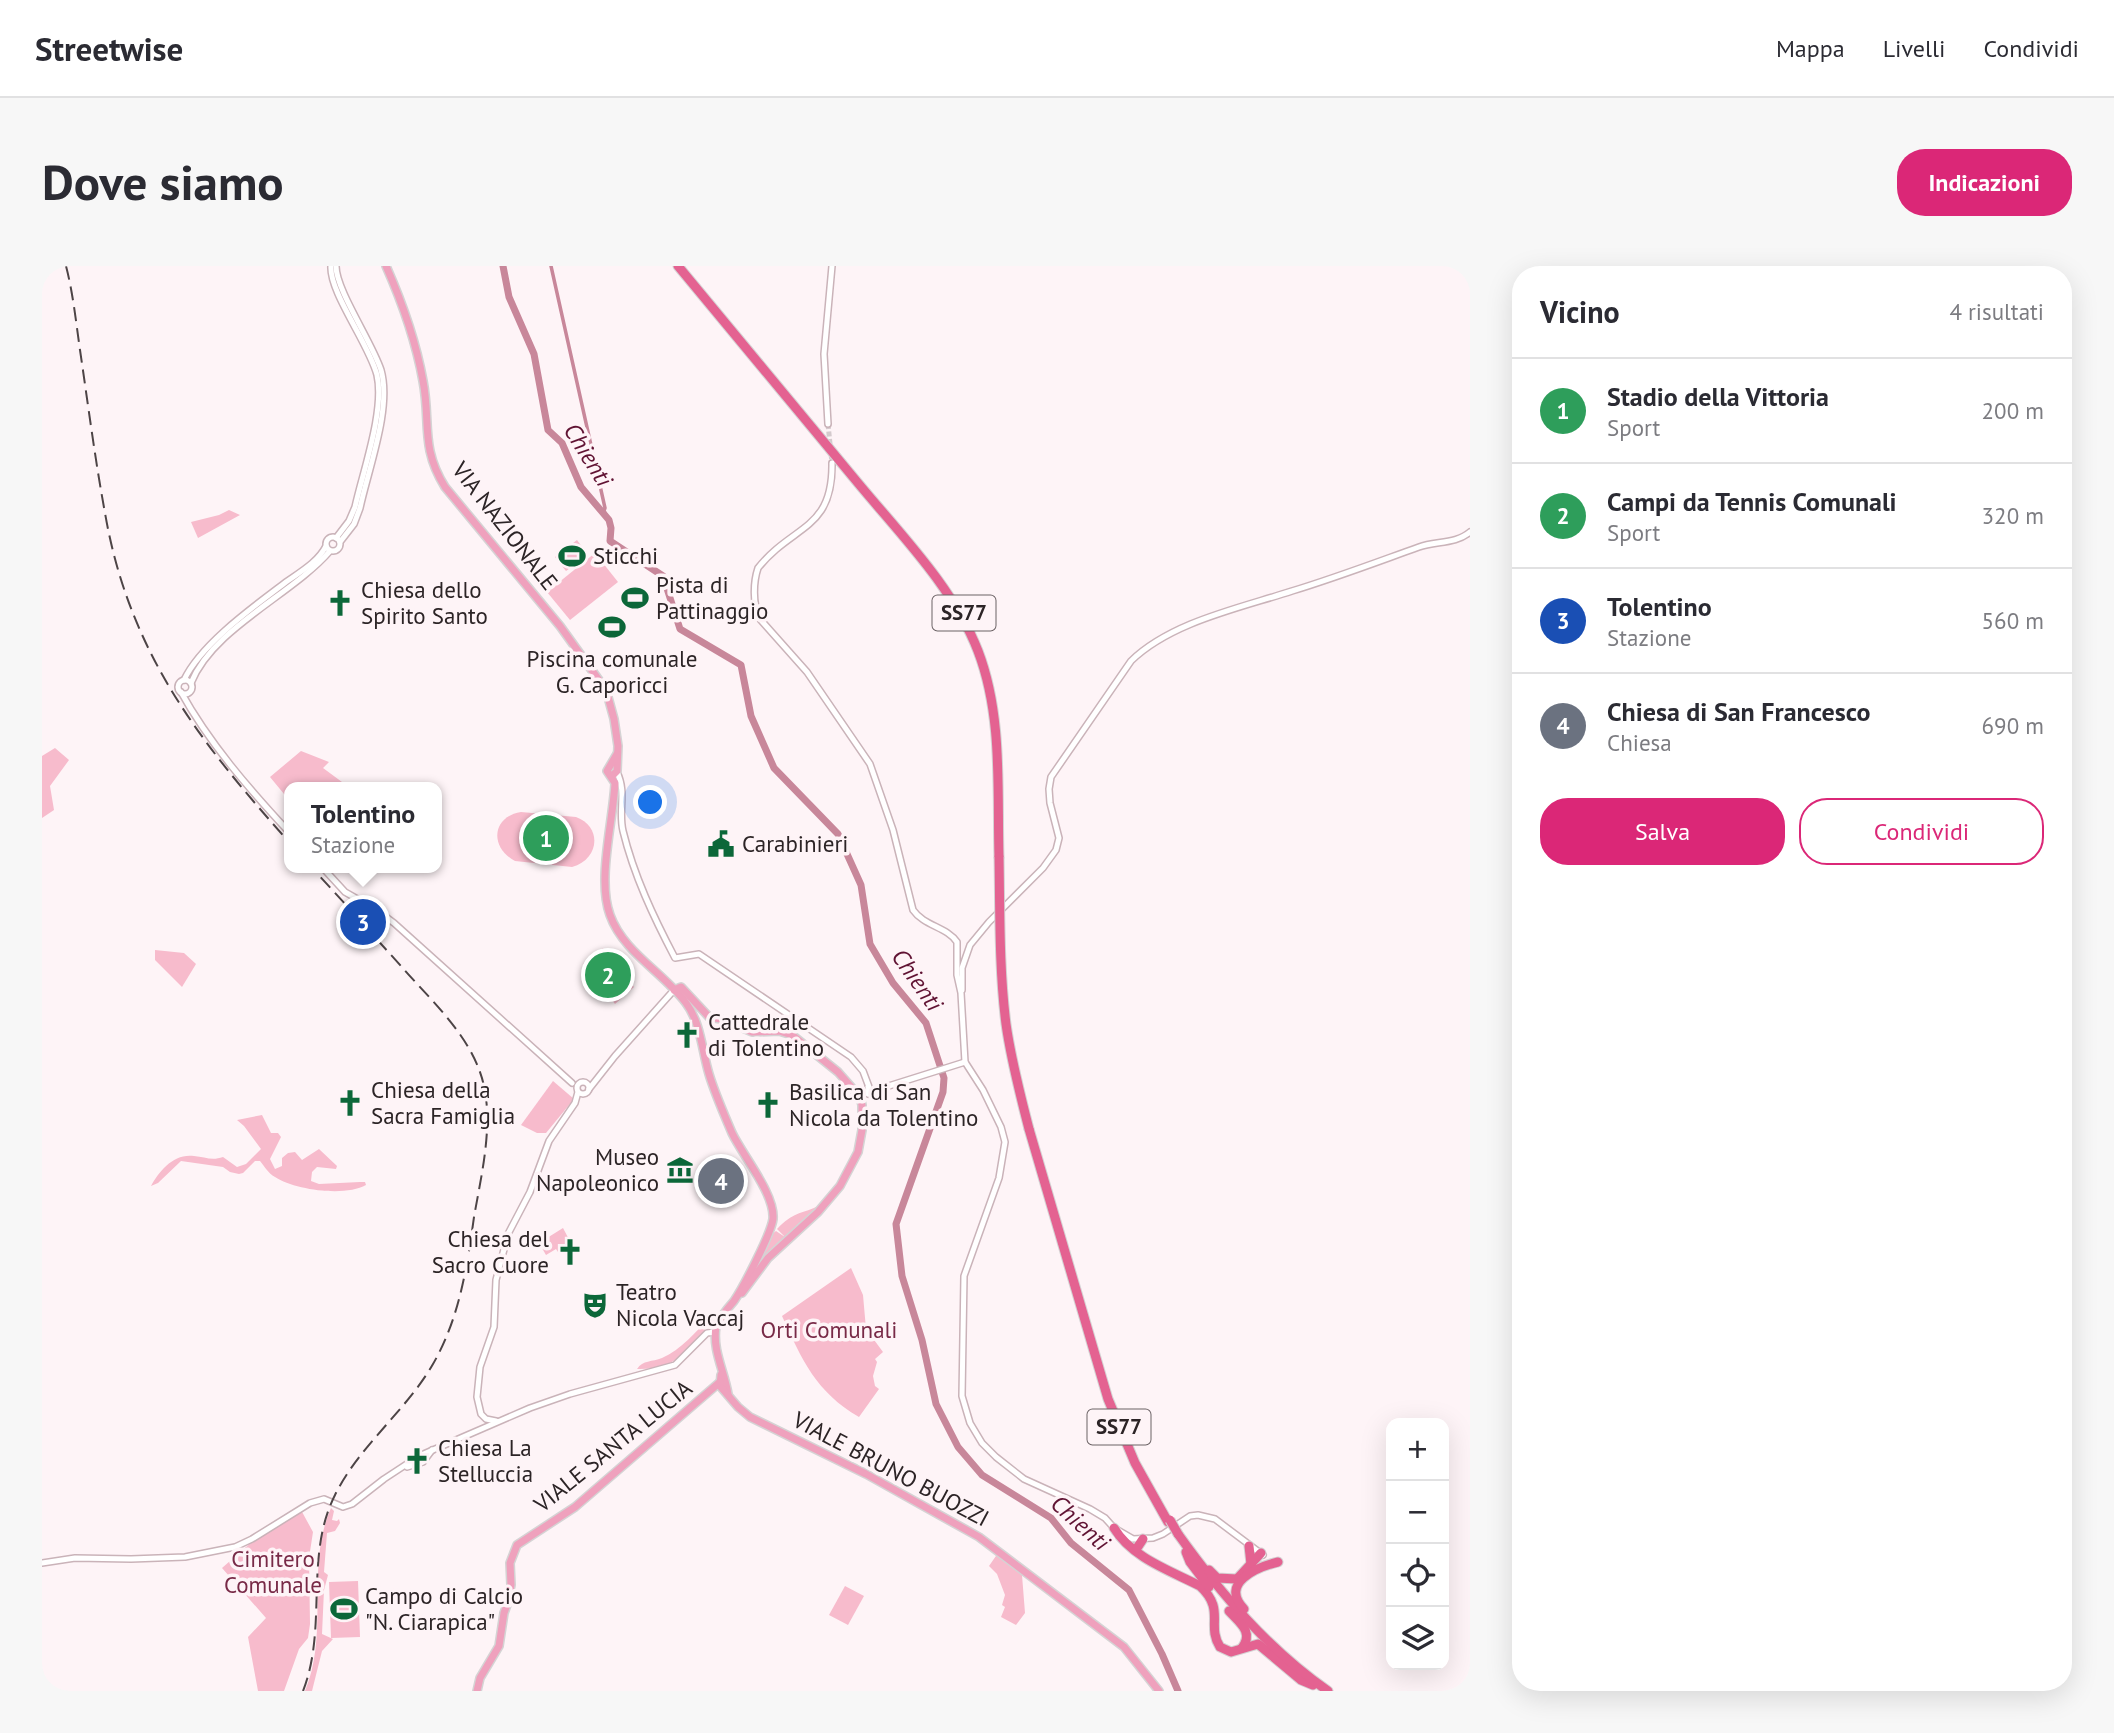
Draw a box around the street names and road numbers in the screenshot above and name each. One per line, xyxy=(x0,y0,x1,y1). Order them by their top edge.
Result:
street label: VIA NAZIONALE xyxy=(446,455,565,596)
road number: SS77 xyxy=(932,596,996,630)
street label: VIALE SANTA LUCIA xyxy=(527,1373,698,1519)
street label: VIALE BRUNO BUOZZI xyxy=(787,1404,994,1533)
road number: SS77 xyxy=(1088,1410,1150,1444)

